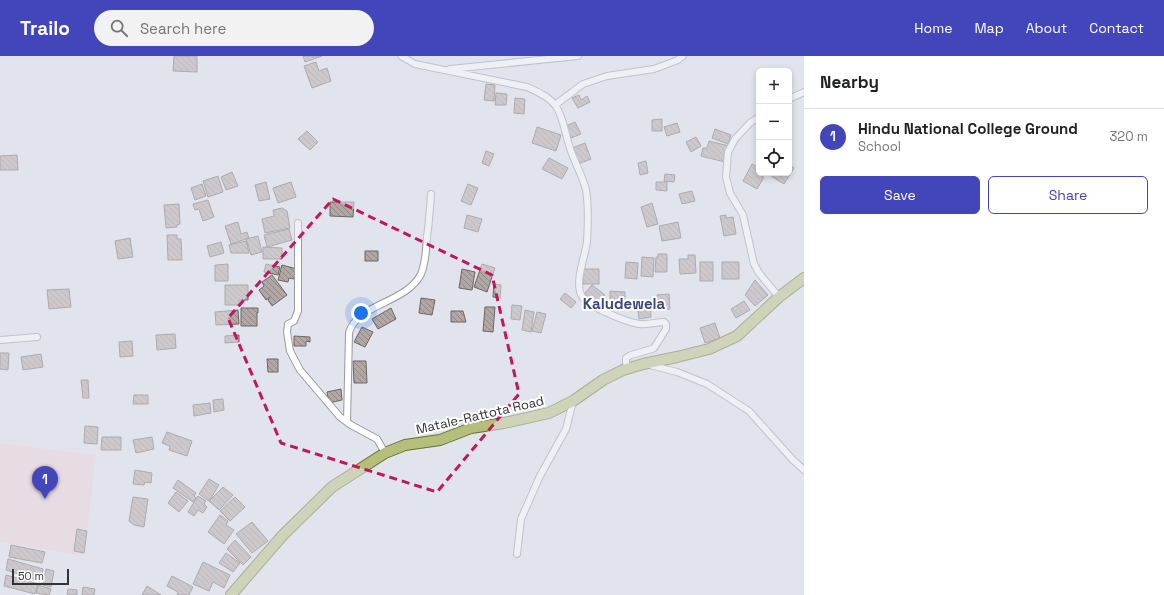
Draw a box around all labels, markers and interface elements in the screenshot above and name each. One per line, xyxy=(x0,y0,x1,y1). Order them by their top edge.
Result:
search box xyxy=(94,10,374,46)
text: Trailo xyxy=(20,16,70,41)
icon: search xyxy=(108,17,130,39)
text: Search here xyxy=(140,19,226,38)
text: Home xyxy=(914,19,952,37)
text: Map xyxy=(974,19,1004,37)
text: About xyxy=(1026,19,1067,37)
text: Contact xyxy=(1089,19,1144,37)
map controls xyxy=(756,68,792,176)
button: + xyxy=(756,68,792,104)
text: Nearby xyxy=(820,71,879,93)
button: − xyxy=(756,104,792,140)
text: Hindu National College Ground xyxy=(858,119,1078,138)
text: 1 xyxy=(830,128,836,145)
text: 320 m xyxy=(1109,128,1148,145)
text: School xyxy=(858,138,901,155)
button: locate xyxy=(756,140,792,176)
button: Save xyxy=(820,176,980,214)
button: Share xyxy=(988,176,1148,214)
district label: Kaludewela xyxy=(583,294,666,313)
your location xyxy=(351,303,371,323)
street label: Matale-Rattota Road xyxy=(414,392,546,438)
pin: 1 xyxy=(32,466,58,499)
scale bar xyxy=(12,567,69,586)
text: 50 m xyxy=(18,569,44,583)

